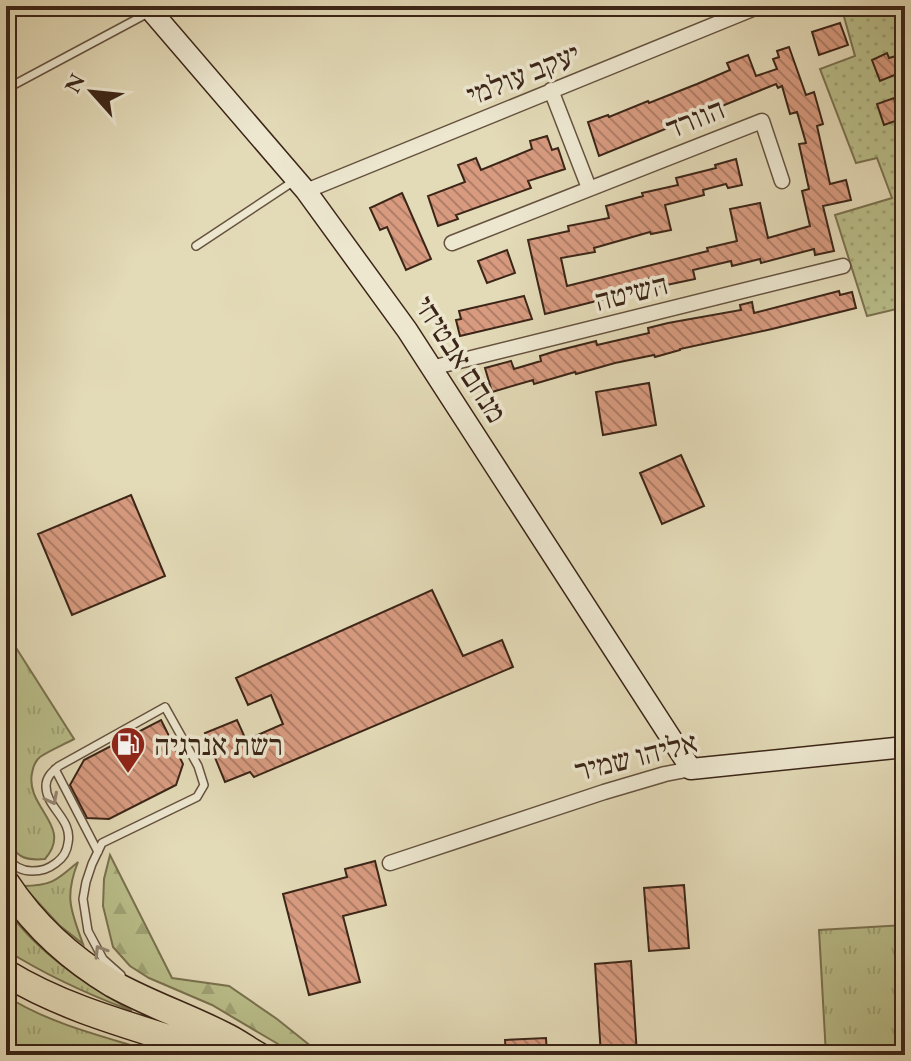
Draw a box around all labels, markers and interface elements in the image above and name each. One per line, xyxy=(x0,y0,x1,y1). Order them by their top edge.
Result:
street label: יעקב עולמי xyxy=(461,34,585,114)
north arrow xyxy=(52,52,132,132)
text: N xyxy=(58,68,92,98)
street label: הוורד xyxy=(660,89,730,147)
street label: השיטה xyxy=(590,264,672,320)
street label: מנחם אבטיחי xyxy=(406,288,516,430)
street label: אליהו שמיר xyxy=(571,722,701,790)
fuel station icon: רשת אנרגיה xyxy=(109,725,147,775)
place label: רשת אנרגיה xyxy=(154,725,283,764)
one-way arrow xyxy=(42,791,58,805)
one-way arrow xyxy=(94,945,109,960)

